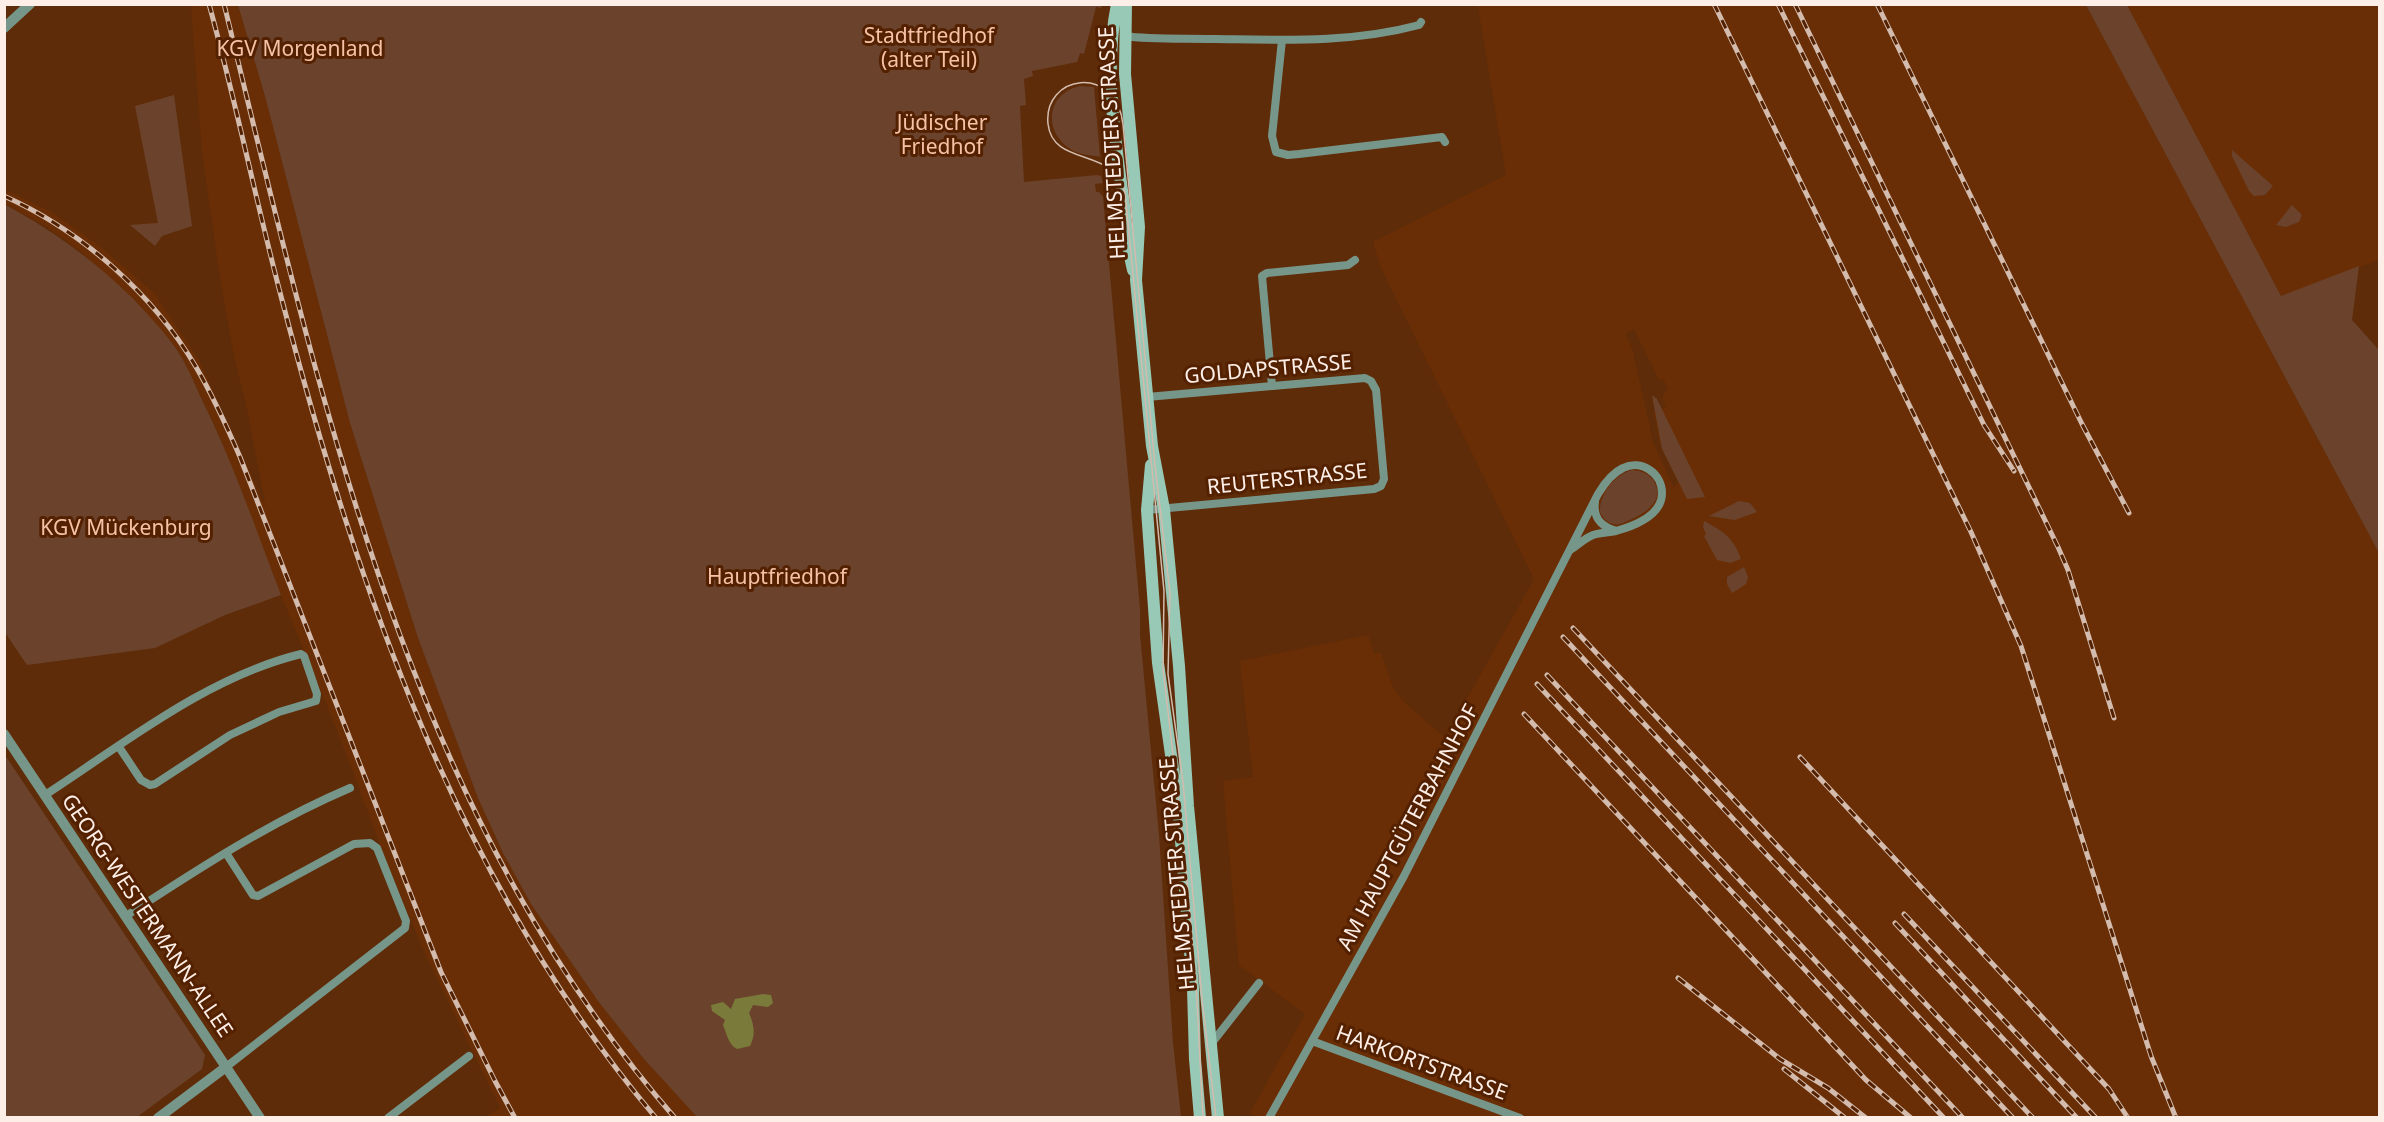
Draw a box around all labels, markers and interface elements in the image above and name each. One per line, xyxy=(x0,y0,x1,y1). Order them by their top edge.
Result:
park label: Stadtfriedhof (alter Teil) xyxy=(864,21,996,73)
street label: HELMSTEDTER STRASSE xyxy=(1091,26,1131,260)
park label: KGV Morgenland xyxy=(217,34,383,62)
park label: Jüdischer Friedhof xyxy=(895,108,988,160)
street label: GOLDAPSTRASSE xyxy=(1183,347,1353,389)
street label: REUTERSTRASSE xyxy=(1206,456,1368,500)
park label: KGV Mückenburg xyxy=(40,513,212,541)
park label: Hauptfriedhof xyxy=(707,562,849,590)
street label: AM HAUPTGÜTERBAHNHOF xyxy=(1330,699,1484,955)
street label: HELMSTEDTER STRASSE xyxy=(1152,757,1200,991)
street label: GEORG-WESTERMANN-ALLEE xyxy=(56,788,240,1042)
street label: HARKORTSTRASSE xyxy=(1333,1018,1511,1106)

